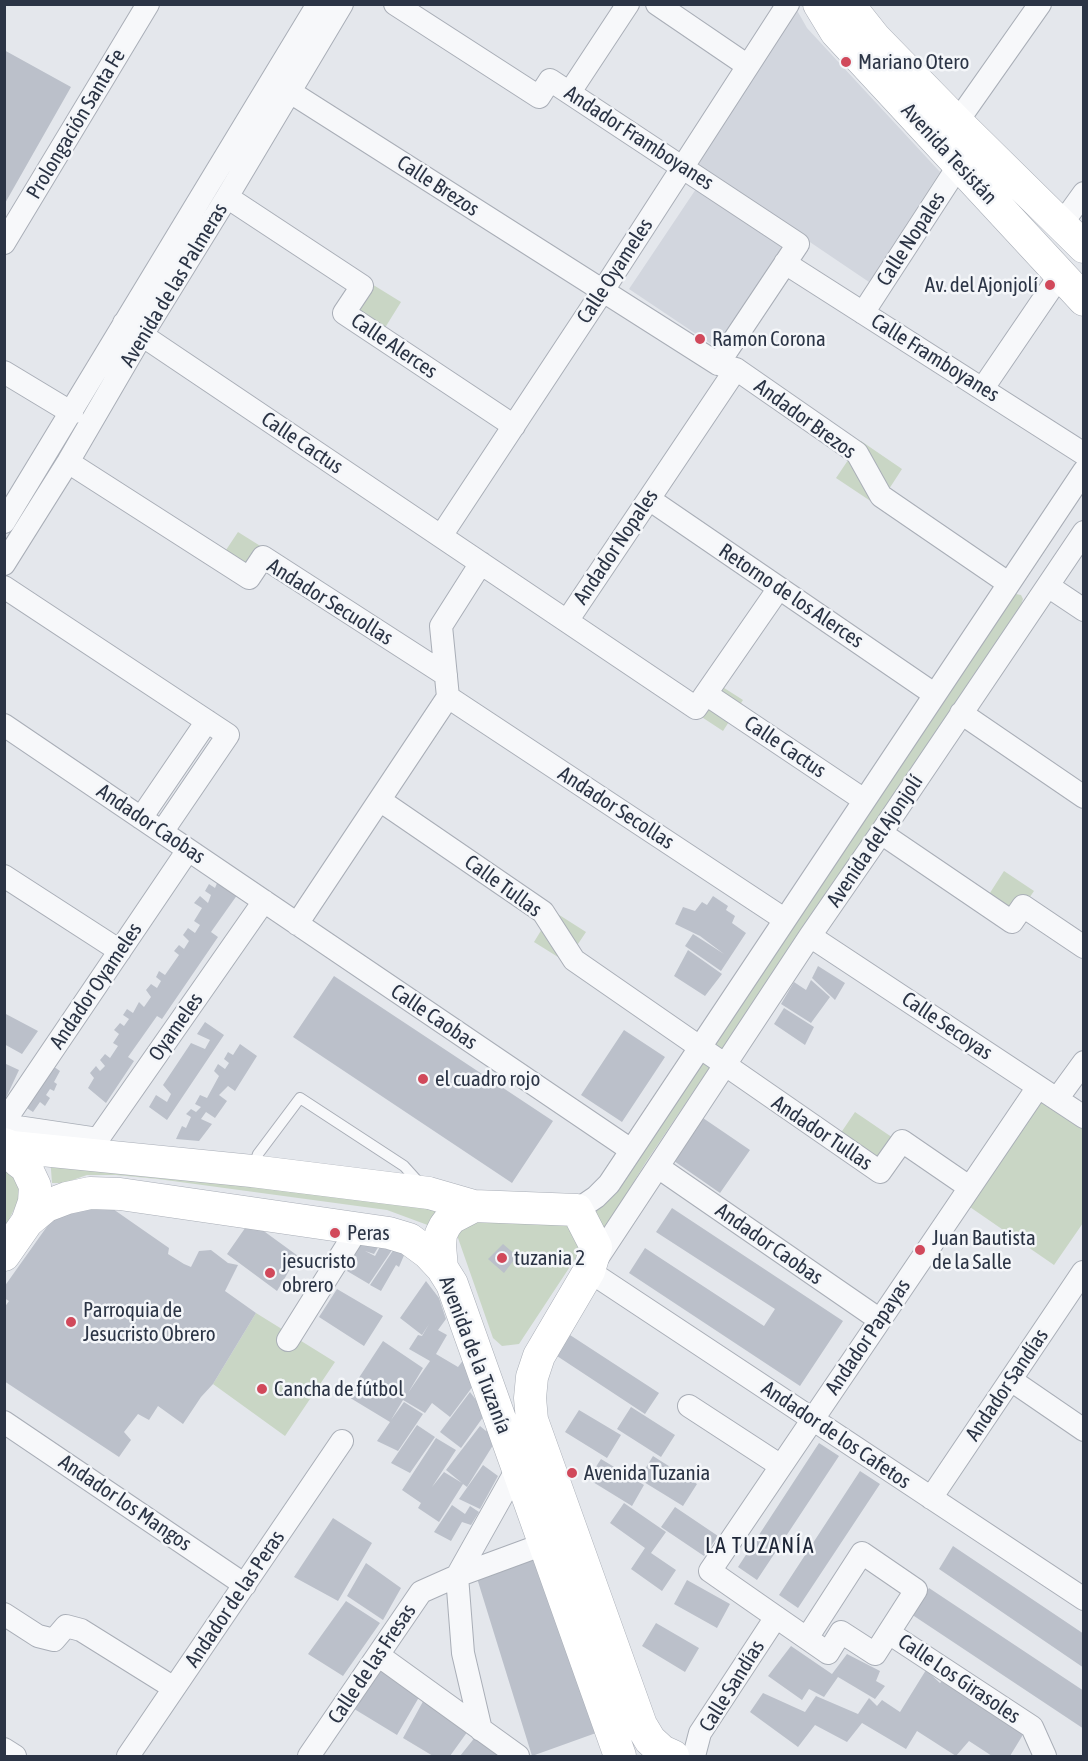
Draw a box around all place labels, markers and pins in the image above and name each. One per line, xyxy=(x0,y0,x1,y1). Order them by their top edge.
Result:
place label: Mariano Otero xyxy=(858,49,969,75)
marker: Mariano Otero xyxy=(839,55,853,69)
place label: Av. del Ajonjolí xyxy=(925,272,1038,298)
marker: Av. del Ajonjolí xyxy=(1043,278,1057,292)
place label: Ramon Corona xyxy=(712,326,826,352)
marker: Ramon Corona xyxy=(693,332,707,346)
place label: el cuadro rojo xyxy=(435,1066,540,1092)
marker: el cuadro rojo xyxy=(416,1072,430,1086)
place label: Peras xyxy=(347,1220,390,1246)
place label: Juan Bautista de la Salle xyxy=(932,1225,1036,1275)
marker: Peras xyxy=(328,1226,342,1240)
marker: Juan Bautista de la Salle xyxy=(913,1243,927,1257)
place label: tuzania 2 xyxy=(514,1245,585,1271)
place label: jesucristo obrero xyxy=(282,1248,356,1298)
marker: tuzania 2 xyxy=(495,1251,509,1265)
marker: jesucristo obrero xyxy=(263,1266,277,1280)
place label: Parroquia de Jesucristo Obrero xyxy=(83,1297,216,1347)
marker: Parroquia de Jesucristo Obrero xyxy=(64,1315,78,1329)
place label: Cancha de fútbol xyxy=(274,1376,404,1402)
marker: Cancha de fútbol xyxy=(255,1382,269,1396)
place label: Avenida Tuzania xyxy=(584,1460,710,1486)
marker: Avenida Tuzania xyxy=(565,1466,579,1480)

